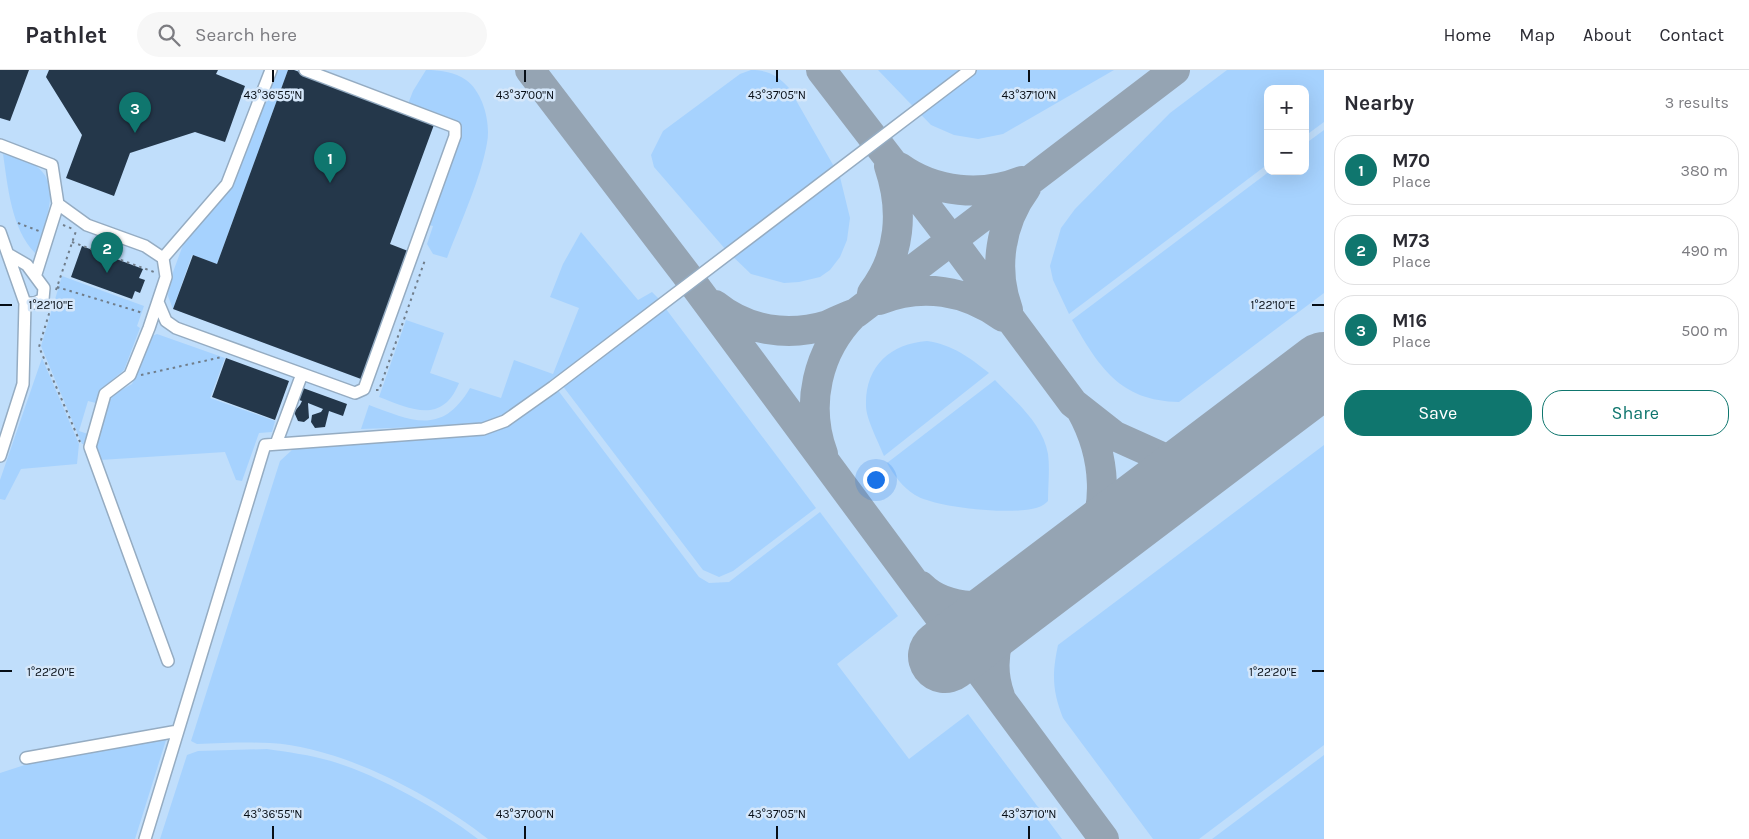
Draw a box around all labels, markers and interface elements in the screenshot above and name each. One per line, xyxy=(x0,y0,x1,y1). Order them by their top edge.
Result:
search box xyxy=(137,12,487,57)
text: Pathlet xyxy=(25,21,107,49)
icon: search xyxy=(155,21,183,49)
text: Search here xyxy=(195,24,297,46)
text: Home xyxy=(1443,24,1491,46)
text: Map xyxy=(1519,24,1555,46)
text: About xyxy=(1583,24,1632,46)
text: Contact xyxy=(1660,24,1724,46)
map controls xyxy=(1264,85,1309,175)
button: + xyxy=(1264,85,1309,130)
text: 43°36'55"N xyxy=(244,88,302,102)
text: 43°37'00"N xyxy=(496,88,554,102)
text: 43°37'05"N xyxy=(748,88,806,102)
text: 43°37'10"N xyxy=(1001,88,1057,102)
text: Nearby xyxy=(1344,91,1414,115)
pin: 3 xyxy=(119,92,151,133)
text: 3 results xyxy=(1665,93,1729,112)
button: − xyxy=(1264,130,1309,175)
pin: 1 xyxy=(314,142,346,183)
text: M70 xyxy=(1392,150,1430,172)
text: 1 xyxy=(1358,161,1364,180)
text: 380 m xyxy=(1680,161,1728,180)
text: Place xyxy=(1392,172,1431,191)
text: M73 xyxy=(1392,230,1430,252)
pin: 2 xyxy=(91,232,123,273)
text: 2 xyxy=(1356,241,1366,260)
text: 490 m xyxy=(1682,241,1728,260)
text: Place xyxy=(1392,252,1431,271)
text: 1°22'10"E xyxy=(28,298,74,312)
text: 1°22'10"E xyxy=(1250,298,1296,312)
text: M16 xyxy=(1392,310,1427,332)
text: 3 xyxy=(1356,321,1366,340)
text: 500 m xyxy=(1681,321,1728,340)
text: Place xyxy=(1392,332,1431,351)
button: Save xyxy=(1344,390,1532,436)
button: Share xyxy=(1542,390,1729,436)
your location xyxy=(863,467,889,493)
text: 1°22'20"E xyxy=(27,665,75,679)
text: 1°22'20"E xyxy=(1249,665,1297,679)
text: 43°36'55"N xyxy=(244,807,302,821)
text: 43°37'00"N xyxy=(496,807,554,821)
text: 43°37'05"N xyxy=(748,807,806,821)
text: 43°37'10"N xyxy=(1001,807,1057,821)

